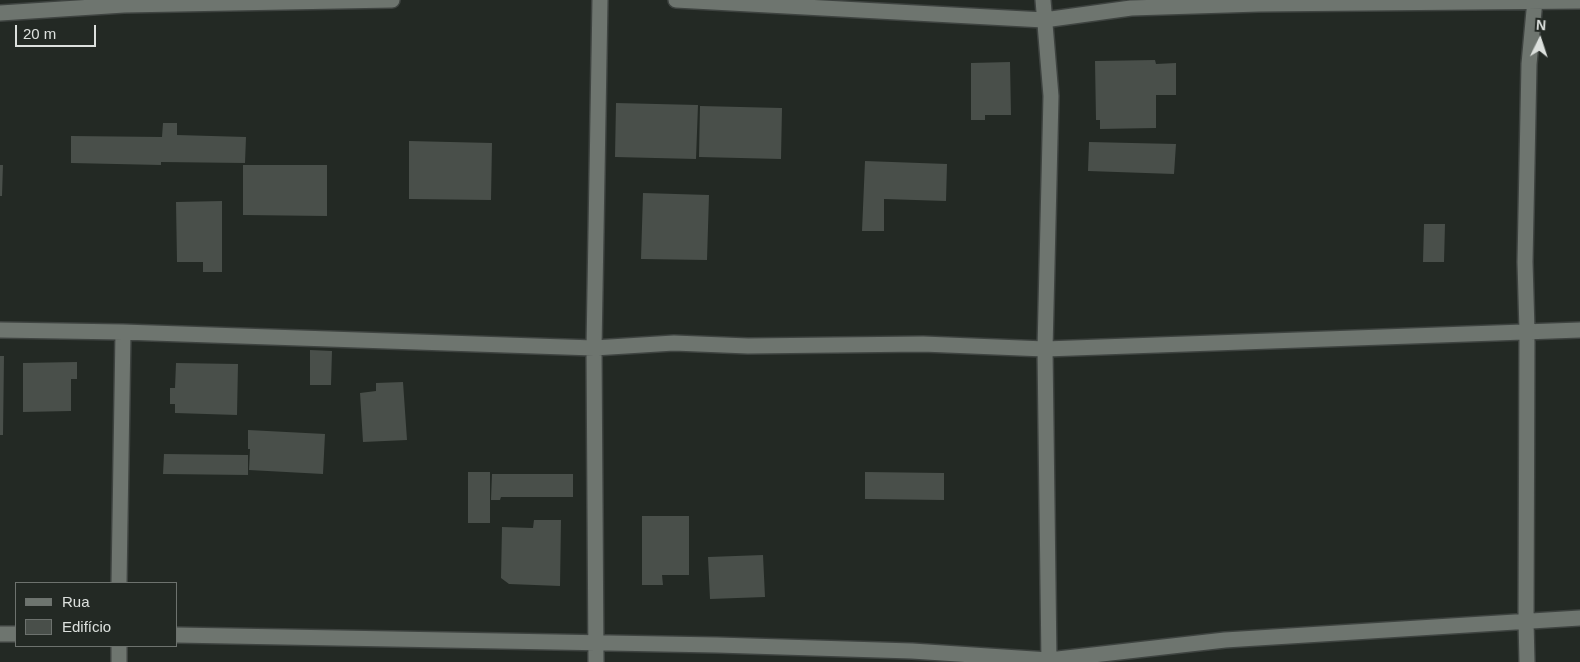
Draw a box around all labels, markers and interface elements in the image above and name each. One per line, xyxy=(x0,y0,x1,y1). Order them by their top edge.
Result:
scale bar xyxy=(18,15,99,47)
north arrow xyxy=(1515,15,1565,65)
text: N xyxy=(1535,17,1547,33)
text: 20 m xyxy=(23,25,56,42)
legend xyxy=(15,582,178,647)
text: Rua xyxy=(62,593,90,610)
text: Edifício xyxy=(62,618,111,635)

